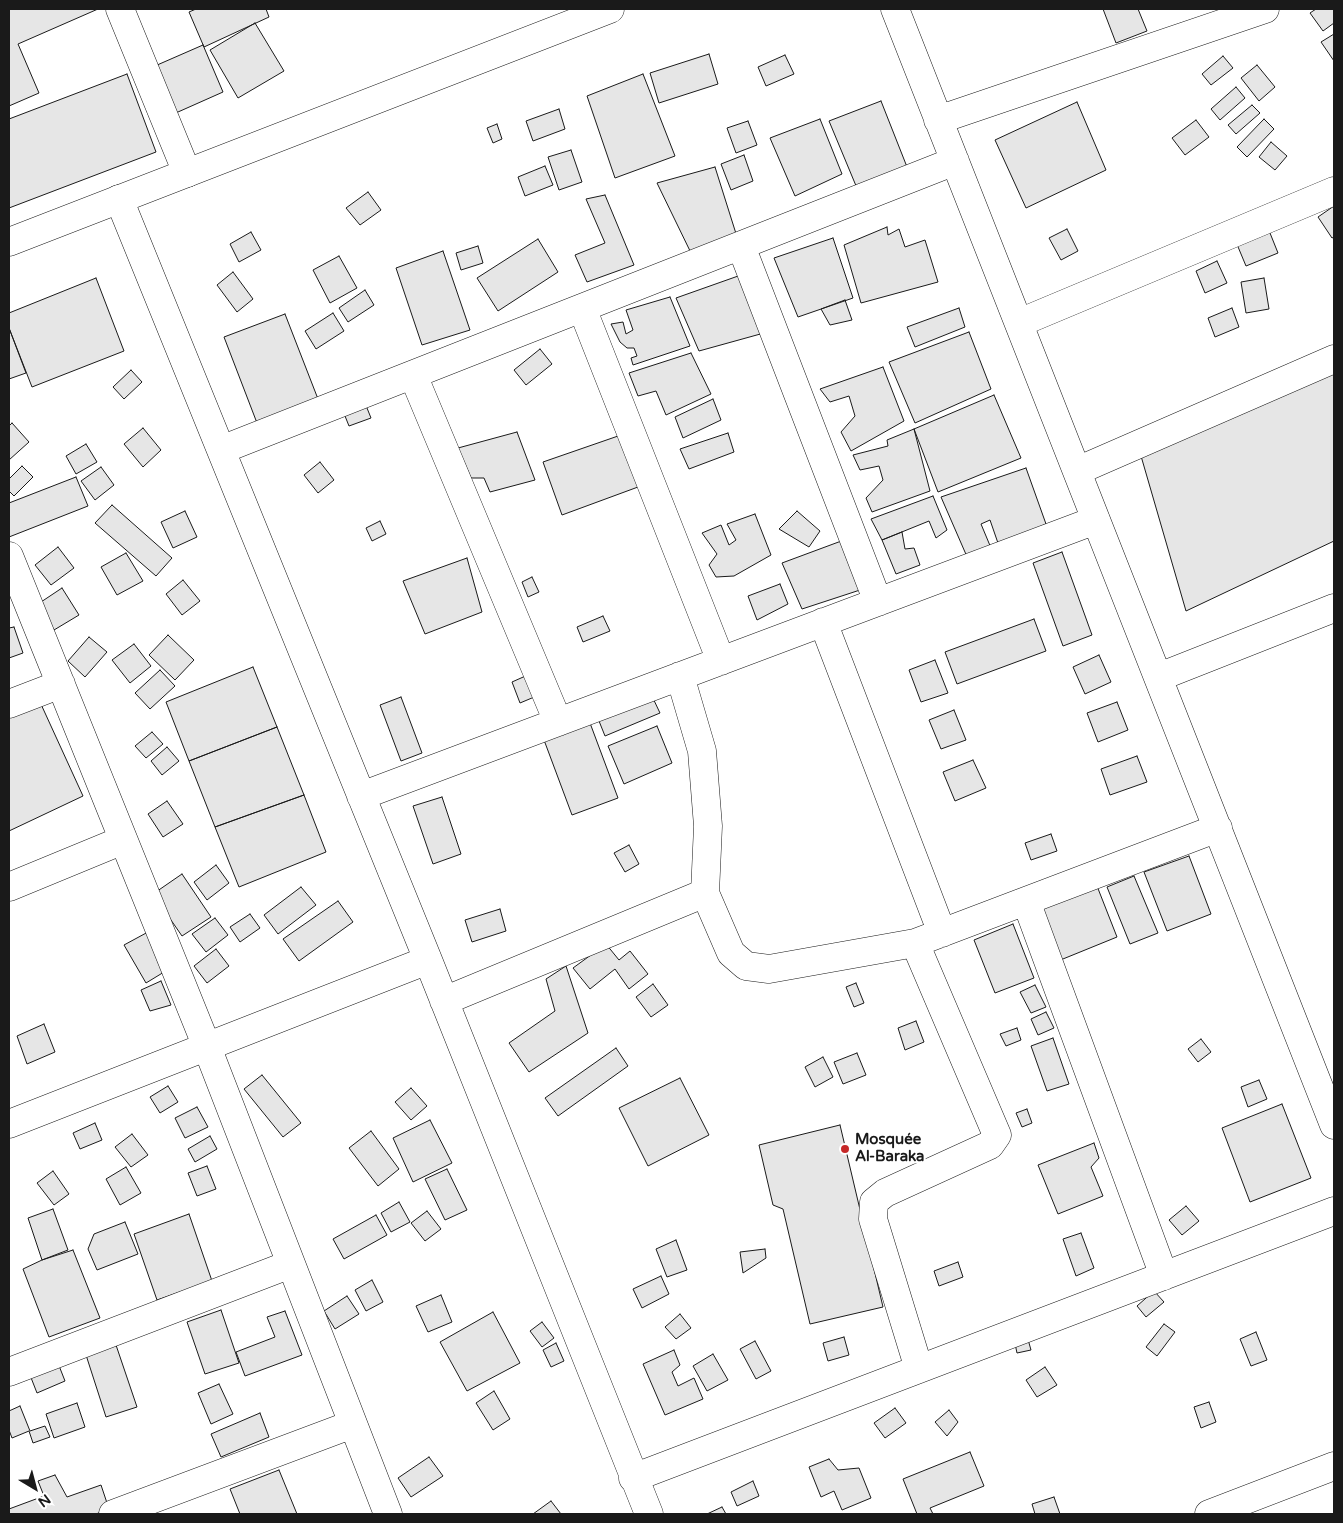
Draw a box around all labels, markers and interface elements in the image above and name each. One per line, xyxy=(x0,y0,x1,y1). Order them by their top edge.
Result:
place label: Mosquée Al-Baraka xyxy=(855,1131,925,1166)
marker: Mosquée Al-Baraka xyxy=(839,1143,851,1155)
north arrow xyxy=(10,1463,60,1513)
text: N xyxy=(35,1490,54,1511)

